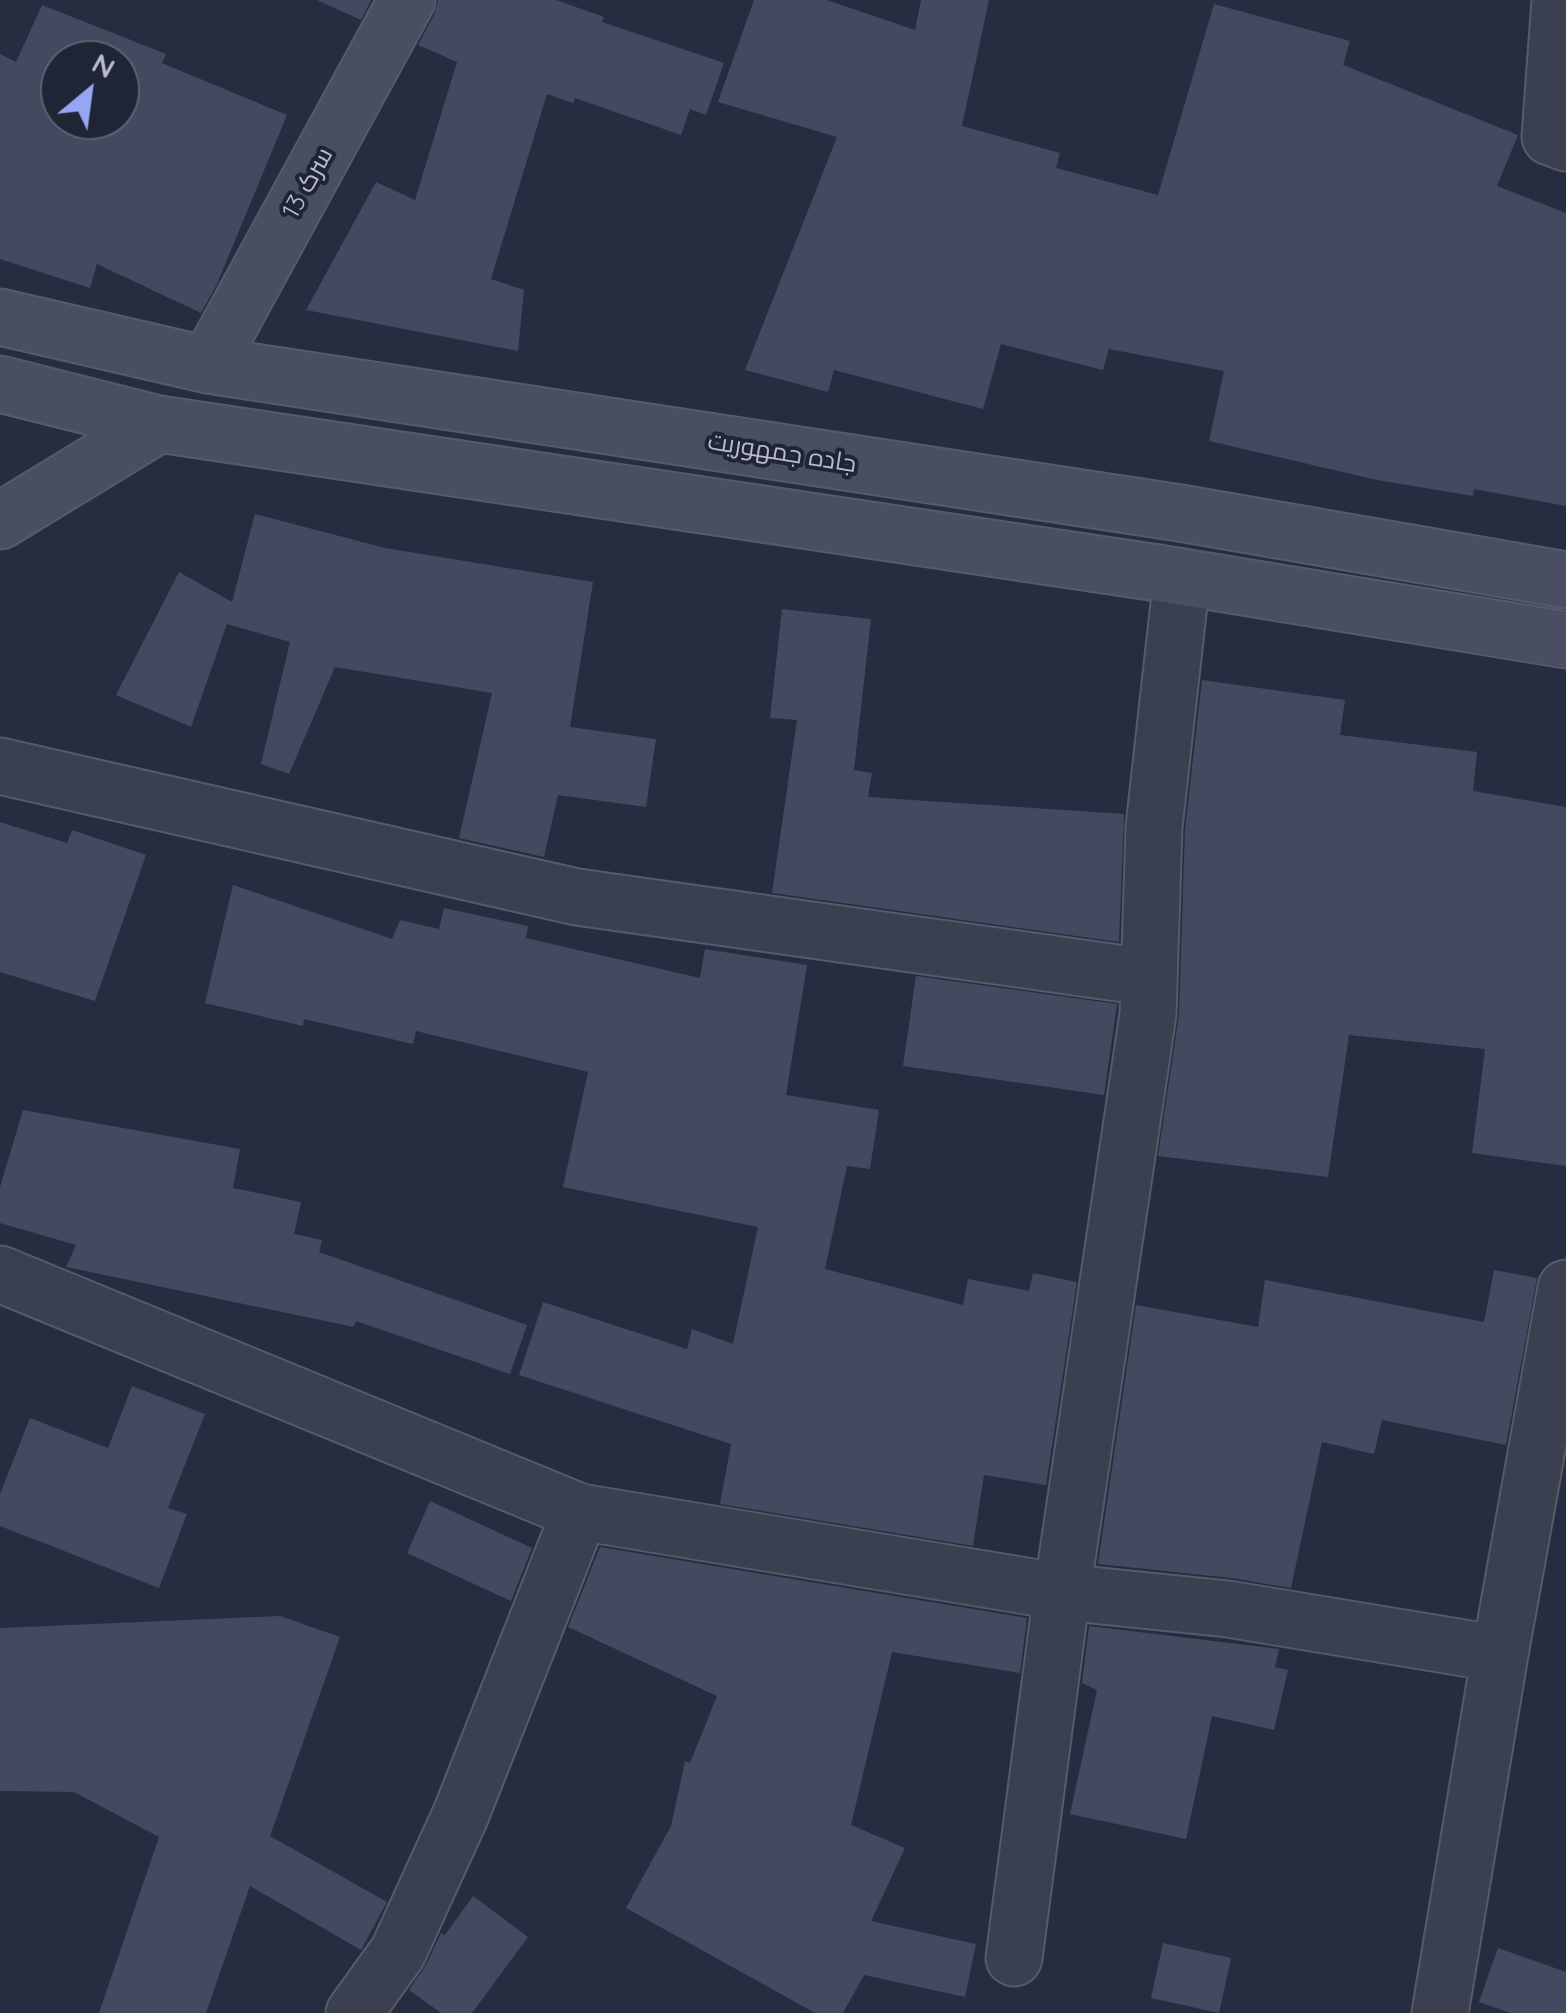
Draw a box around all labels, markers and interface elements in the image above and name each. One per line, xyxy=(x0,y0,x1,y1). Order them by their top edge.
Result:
north arrow xyxy=(40,40,140,140)
text: N xyxy=(86,45,121,85)
street label: سرک 13 xyxy=(276,142,340,224)
street label: جاده جمهوریت xyxy=(706,426,858,480)

